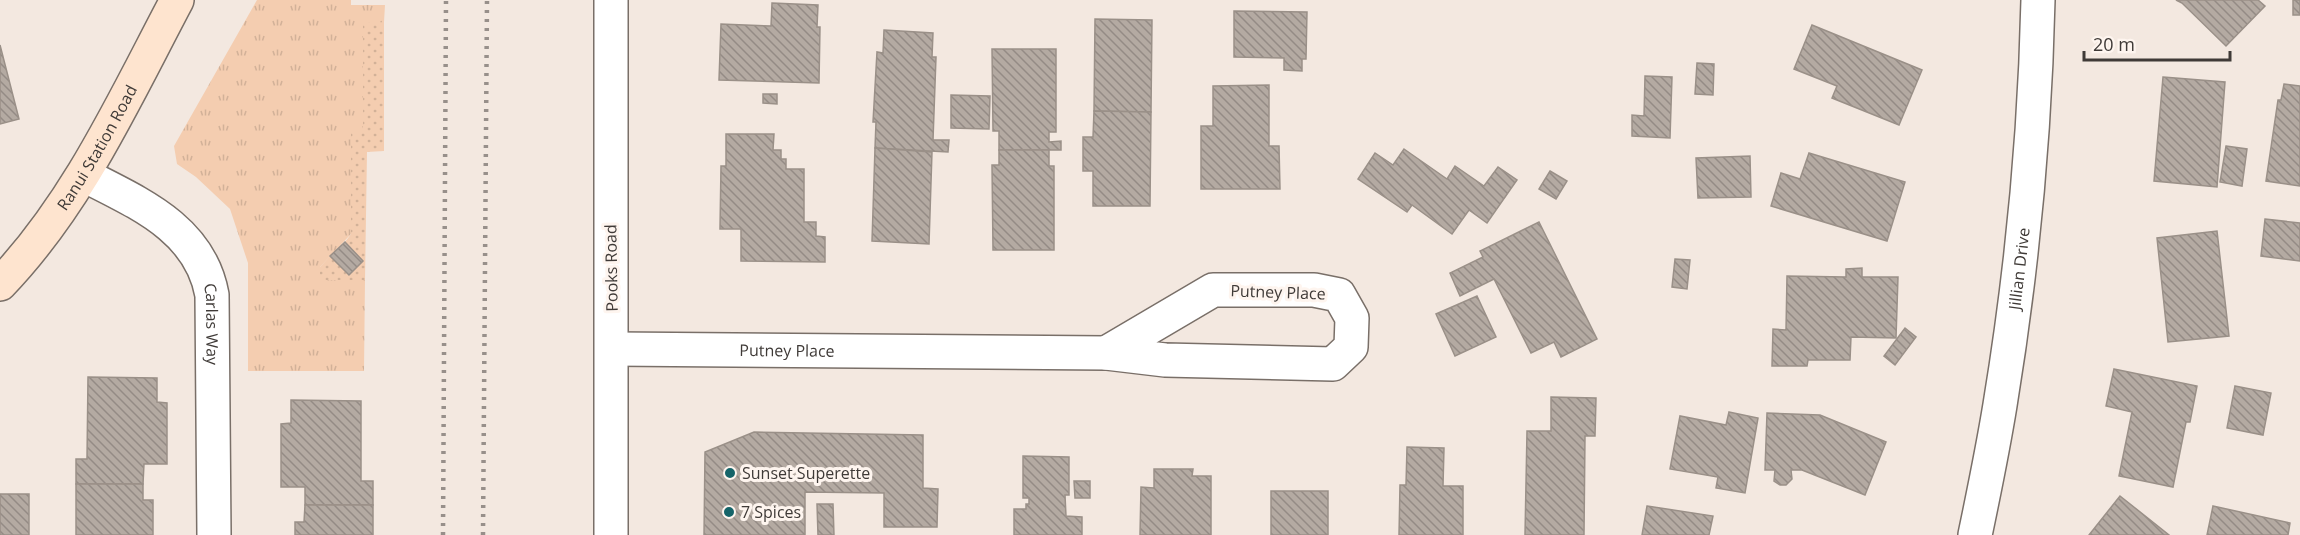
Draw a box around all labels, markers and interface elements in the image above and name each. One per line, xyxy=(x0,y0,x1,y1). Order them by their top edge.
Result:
scale bar xyxy=(2084,24,2230,62)
text: 20 m xyxy=(2093,32,2135,56)
street label: Ranui Station Road xyxy=(52,81,142,214)
street label: Pooks Road xyxy=(599,224,623,312)
street label: Jillian Drive xyxy=(2003,227,2035,313)
street label: Putney Place xyxy=(1230,279,1326,305)
street label: Carlas Way xyxy=(199,281,224,366)
street label: Putney Place xyxy=(739,339,835,362)
place label: Sunset Superette xyxy=(742,462,870,484)
marker: Sunset Superette xyxy=(723,466,737,480)
place label: 7 Spices xyxy=(741,501,801,523)
marker: 7 Spices xyxy=(722,505,736,519)

